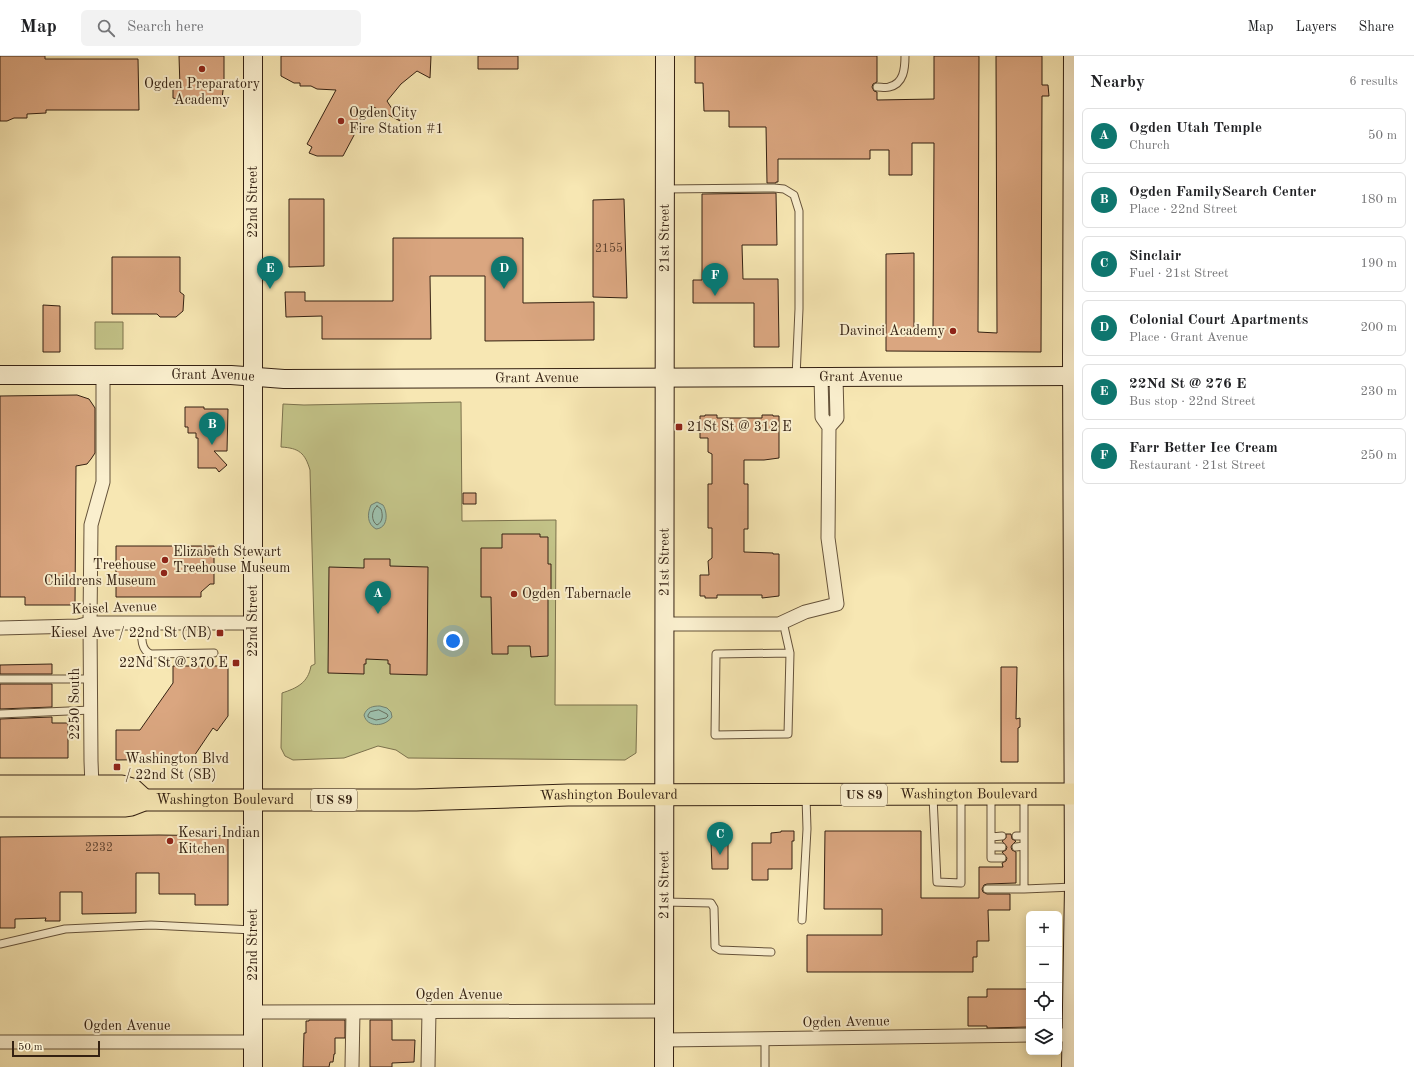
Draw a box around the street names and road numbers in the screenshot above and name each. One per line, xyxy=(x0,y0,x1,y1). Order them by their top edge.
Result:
street label: 22nd Street xyxy=(246,166,260,238)
street label: 21st Street xyxy=(658,204,672,272)
street label: Grant Avenue xyxy=(171,368,255,384)
street label: Grant Avenue xyxy=(819,370,903,384)
street label: Grant Avenue xyxy=(495,371,579,385)
street label: 21st Street xyxy=(657,528,672,596)
street label: 22nd Street xyxy=(246,585,260,657)
street label: Keisel Avenue xyxy=(71,600,157,616)
street label: 2250 South xyxy=(68,668,82,740)
road number: US 89 xyxy=(841,784,887,806)
street label: Washington Boulevard xyxy=(900,787,1038,801)
street label: Washington Boulevard xyxy=(540,788,678,803)
road number: US 89 xyxy=(311,789,357,811)
street label: Washington Boulevard xyxy=(156,793,294,807)
street label: 21st Street xyxy=(657,851,671,919)
street label: 22nd Street xyxy=(246,909,260,981)
street label: Ogden Avenue xyxy=(415,988,503,1002)
street label: Ogden Avenue xyxy=(802,1014,890,1030)
street label: Ogden Avenue xyxy=(83,1019,171,1033)

